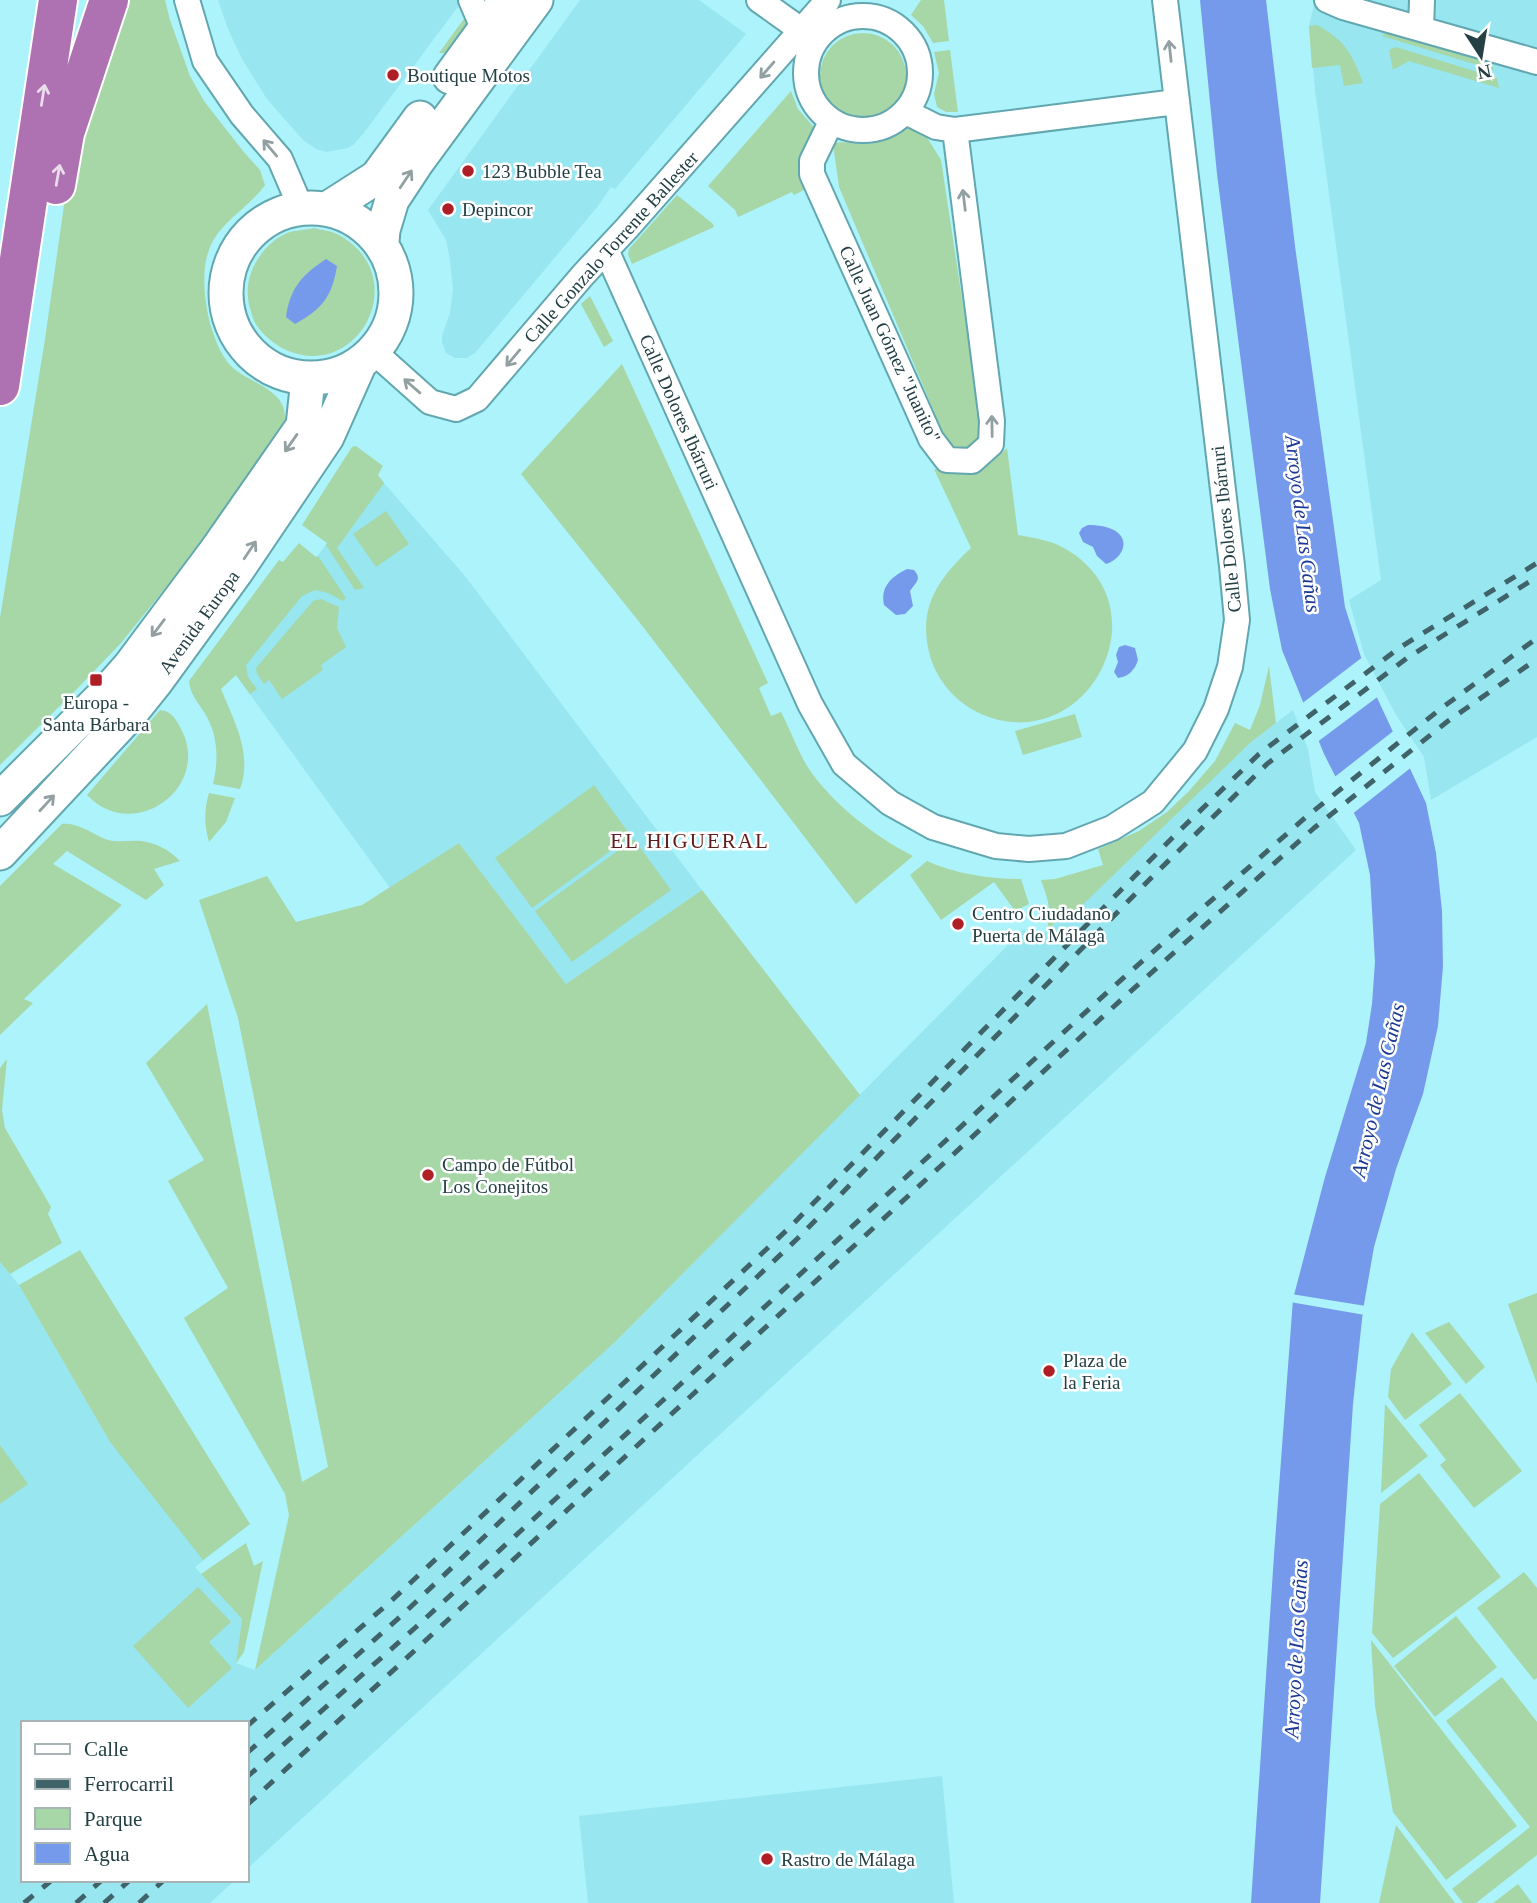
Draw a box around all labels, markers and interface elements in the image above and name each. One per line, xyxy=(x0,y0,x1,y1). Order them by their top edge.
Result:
north arrow xyxy=(1446,21,1516,91)
one-way arrow xyxy=(1163,40,1176,63)
text: N xyxy=(1475,60,1493,84)
one-way arrow xyxy=(759,61,775,79)
place label: Boutique Motos xyxy=(407,65,530,86)
marker: Boutique Motos xyxy=(385,67,401,83)
one-way arrow xyxy=(37,84,50,107)
one-way arrow xyxy=(262,139,278,157)
street label: Calle Gonzalo Torrente Ballester xyxy=(520,147,703,347)
place label: 123 Bubble Tea xyxy=(482,161,602,182)
marker: 123 Bubble Tea xyxy=(460,163,476,179)
one-way arrow xyxy=(52,164,65,187)
one-way arrow xyxy=(398,170,413,189)
one-way arrow xyxy=(958,190,971,212)
place label: Depincor xyxy=(462,199,533,220)
marker: Depincor xyxy=(440,201,456,217)
street label: Calle Juan Gómez "Juanito" xyxy=(835,242,945,446)
street label: Calle Dolores Ibárruri xyxy=(635,331,723,493)
one-way arrow xyxy=(505,348,521,366)
one-way arrow xyxy=(403,378,421,394)
one-way arrow xyxy=(985,415,998,438)
water label: Arroyo de Las Cañas xyxy=(1280,432,1326,614)
one-way arrow xyxy=(284,433,298,452)
street label: Calle Dolores Ibárruri xyxy=(1207,444,1245,614)
one-way arrow xyxy=(243,541,258,560)
street label: Avenida Europa xyxy=(154,566,244,678)
one-way arrow xyxy=(151,618,165,637)
marker: Europa - Santa Bárbara xyxy=(88,672,104,688)
place label: Europa - Santa Bárbara xyxy=(42,692,150,735)
one-way arrow xyxy=(39,794,55,812)
district label: EL HIGUERAL xyxy=(610,829,770,853)
place label: Centro Ciudadano Puerta de Málaga xyxy=(972,903,1111,946)
marker: Centro Ciudadano Puerta de Málaga xyxy=(950,916,966,932)
water label: Arroyo de Las Cañas xyxy=(1346,1000,1410,1182)
place label: Campo de Fútbol Los Conejitos xyxy=(442,1154,574,1197)
marker: Campo de Fútbol Los Conejitos xyxy=(420,1167,436,1183)
place label: Plaza de la Feria xyxy=(1063,1350,1127,1393)
marker: Plaza de la Feria xyxy=(1041,1363,1057,1379)
water label: Arroyo de Las Cañas xyxy=(1279,1559,1313,1741)
legend xyxy=(21,1721,248,1882)
text: Calle xyxy=(84,1737,128,1761)
text: Ferrocarril xyxy=(84,1772,174,1796)
text: Parque xyxy=(84,1807,142,1831)
text: Agua xyxy=(84,1842,130,1866)
place label: Rastro de Málaga xyxy=(781,1849,916,1870)
marker: Rastro de Málaga xyxy=(759,1851,775,1867)

